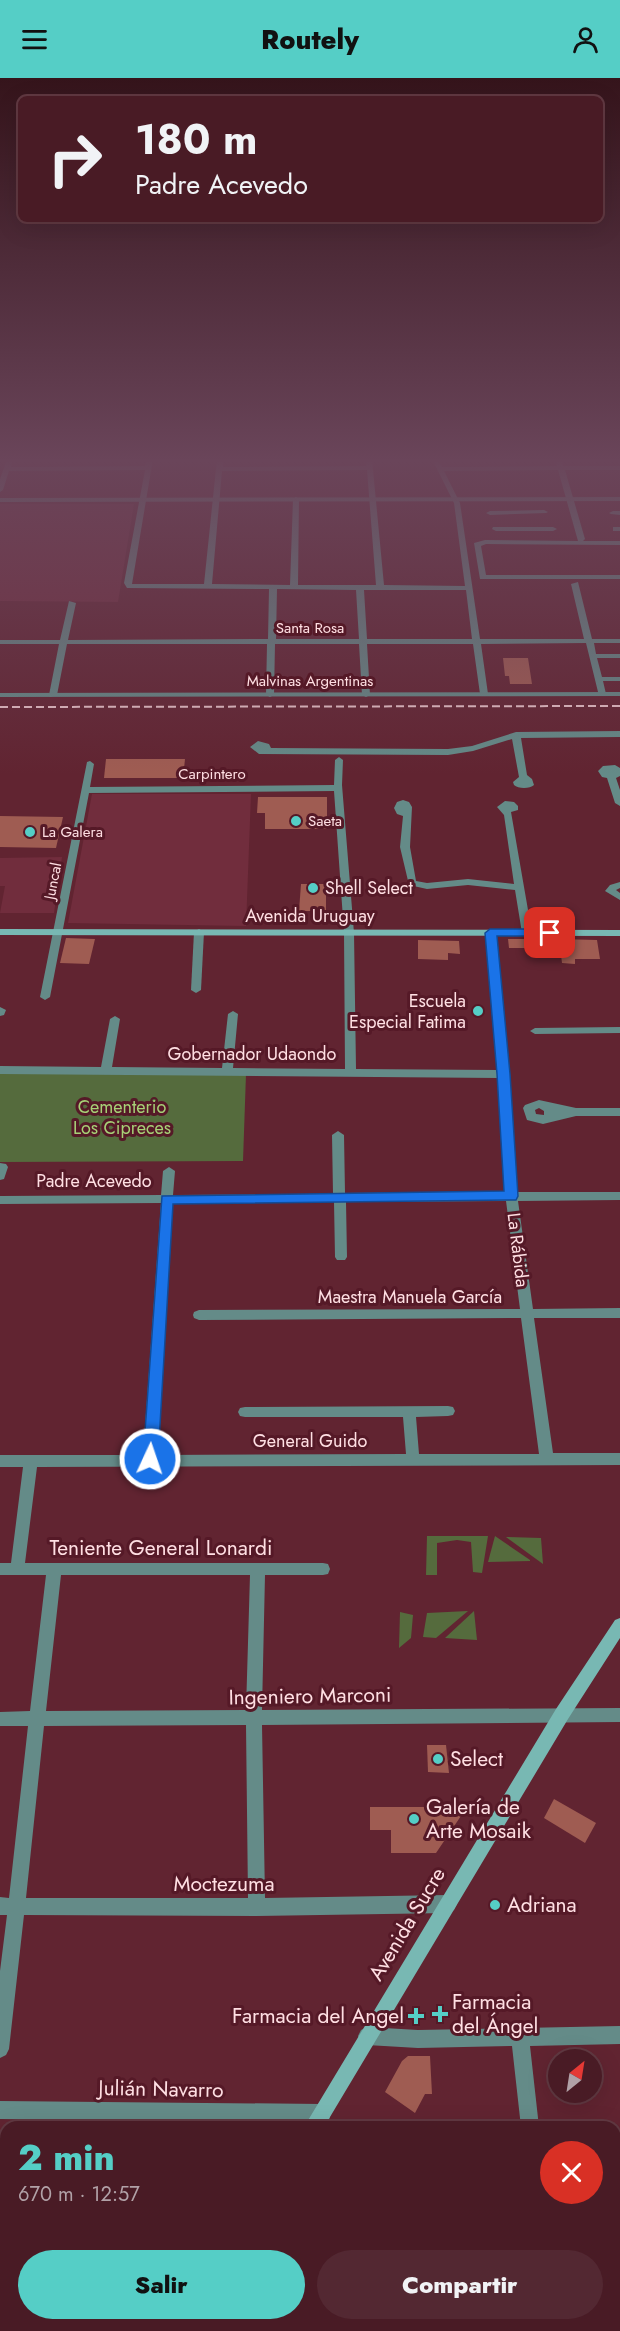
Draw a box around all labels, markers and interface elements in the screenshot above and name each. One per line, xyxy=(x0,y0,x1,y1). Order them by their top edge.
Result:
text: Routely xyxy=(261,20,359,59)
icon: menu xyxy=(18,23,51,56)
icon: person xyxy=(569,23,602,56)
text: 180 m xyxy=(135,109,258,170)
icon: right xyxy=(36,120,114,198)
text: Padre Acevedo xyxy=(135,165,308,204)
street label: Santa Rosa xyxy=(276,617,344,639)
street label: Malvinas Argentinas xyxy=(247,670,373,692)
street label: Carpintero xyxy=(178,763,246,785)
place label: Saeta xyxy=(308,810,342,832)
marker: Saeta xyxy=(289,814,303,828)
place label: La Galera xyxy=(42,821,103,843)
marker: La Galera xyxy=(23,825,37,839)
street label: Juncal xyxy=(38,861,67,903)
place label: Shell Select xyxy=(325,875,413,901)
marker: Shell Select xyxy=(306,881,320,895)
street label: Avenida Uruguay xyxy=(245,903,375,929)
pin xyxy=(524,907,575,958)
icon: arrive xyxy=(533,916,566,949)
place label: Escuela Especial Fatima xyxy=(349,988,466,1035)
marker: Escuela Especial Fatima xyxy=(471,1004,485,1018)
street label: Gobernador Udaondo xyxy=(168,1041,337,1067)
park label: Cementerio Los Cipreces xyxy=(73,1094,171,1141)
street label: Padre Acevedo xyxy=(36,1168,152,1194)
street label: La Rábida xyxy=(501,1211,535,1289)
street label: Maestra Manuela García xyxy=(318,1284,502,1310)
position arrow xyxy=(118,1427,182,1491)
street label: General Guido xyxy=(253,1428,367,1454)
street label: Teniente General Lonardi xyxy=(50,1533,273,1563)
street label: Ingeniero Marconi xyxy=(228,1680,392,1712)
place label: Select xyxy=(450,1744,503,1774)
marker: Select xyxy=(431,1752,445,1766)
place label: Galería de Arte Mosaik xyxy=(426,1792,532,1846)
marker: Galería de Arte Mosaik xyxy=(407,1812,421,1826)
street label: Avenida Sucre xyxy=(361,1861,453,1986)
street label: Moctezuma xyxy=(173,1869,275,1899)
place label: Adriana xyxy=(507,1890,577,1920)
marker: Adriana xyxy=(488,1898,502,1912)
place label: Farmacia del Ángel xyxy=(452,1987,538,2041)
place label: Farmacia del Angel xyxy=(232,2001,404,2031)
marker: Farmacia del Ángel xyxy=(433,2007,447,2021)
marker: Farmacia del Angel xyxy=(409,2009,423,2023)
north arrow xyxy=(548,2049,602,2103)
map controls xyxy=(548,2049,602,2103)
street label: Julián Navarro xyxy=(95,2073,224,2105)
text: 2 min xyxy=(18,2131,115,2183)
button: close xyxy=(540,2141,603,2204)
text: 670 m · 12:57 xyxy=(18,2180,140,2209)
button: Salir xyxy=(18,2250,305,2319)
button: Compartir xyxy=(317,2250,603,2319)

